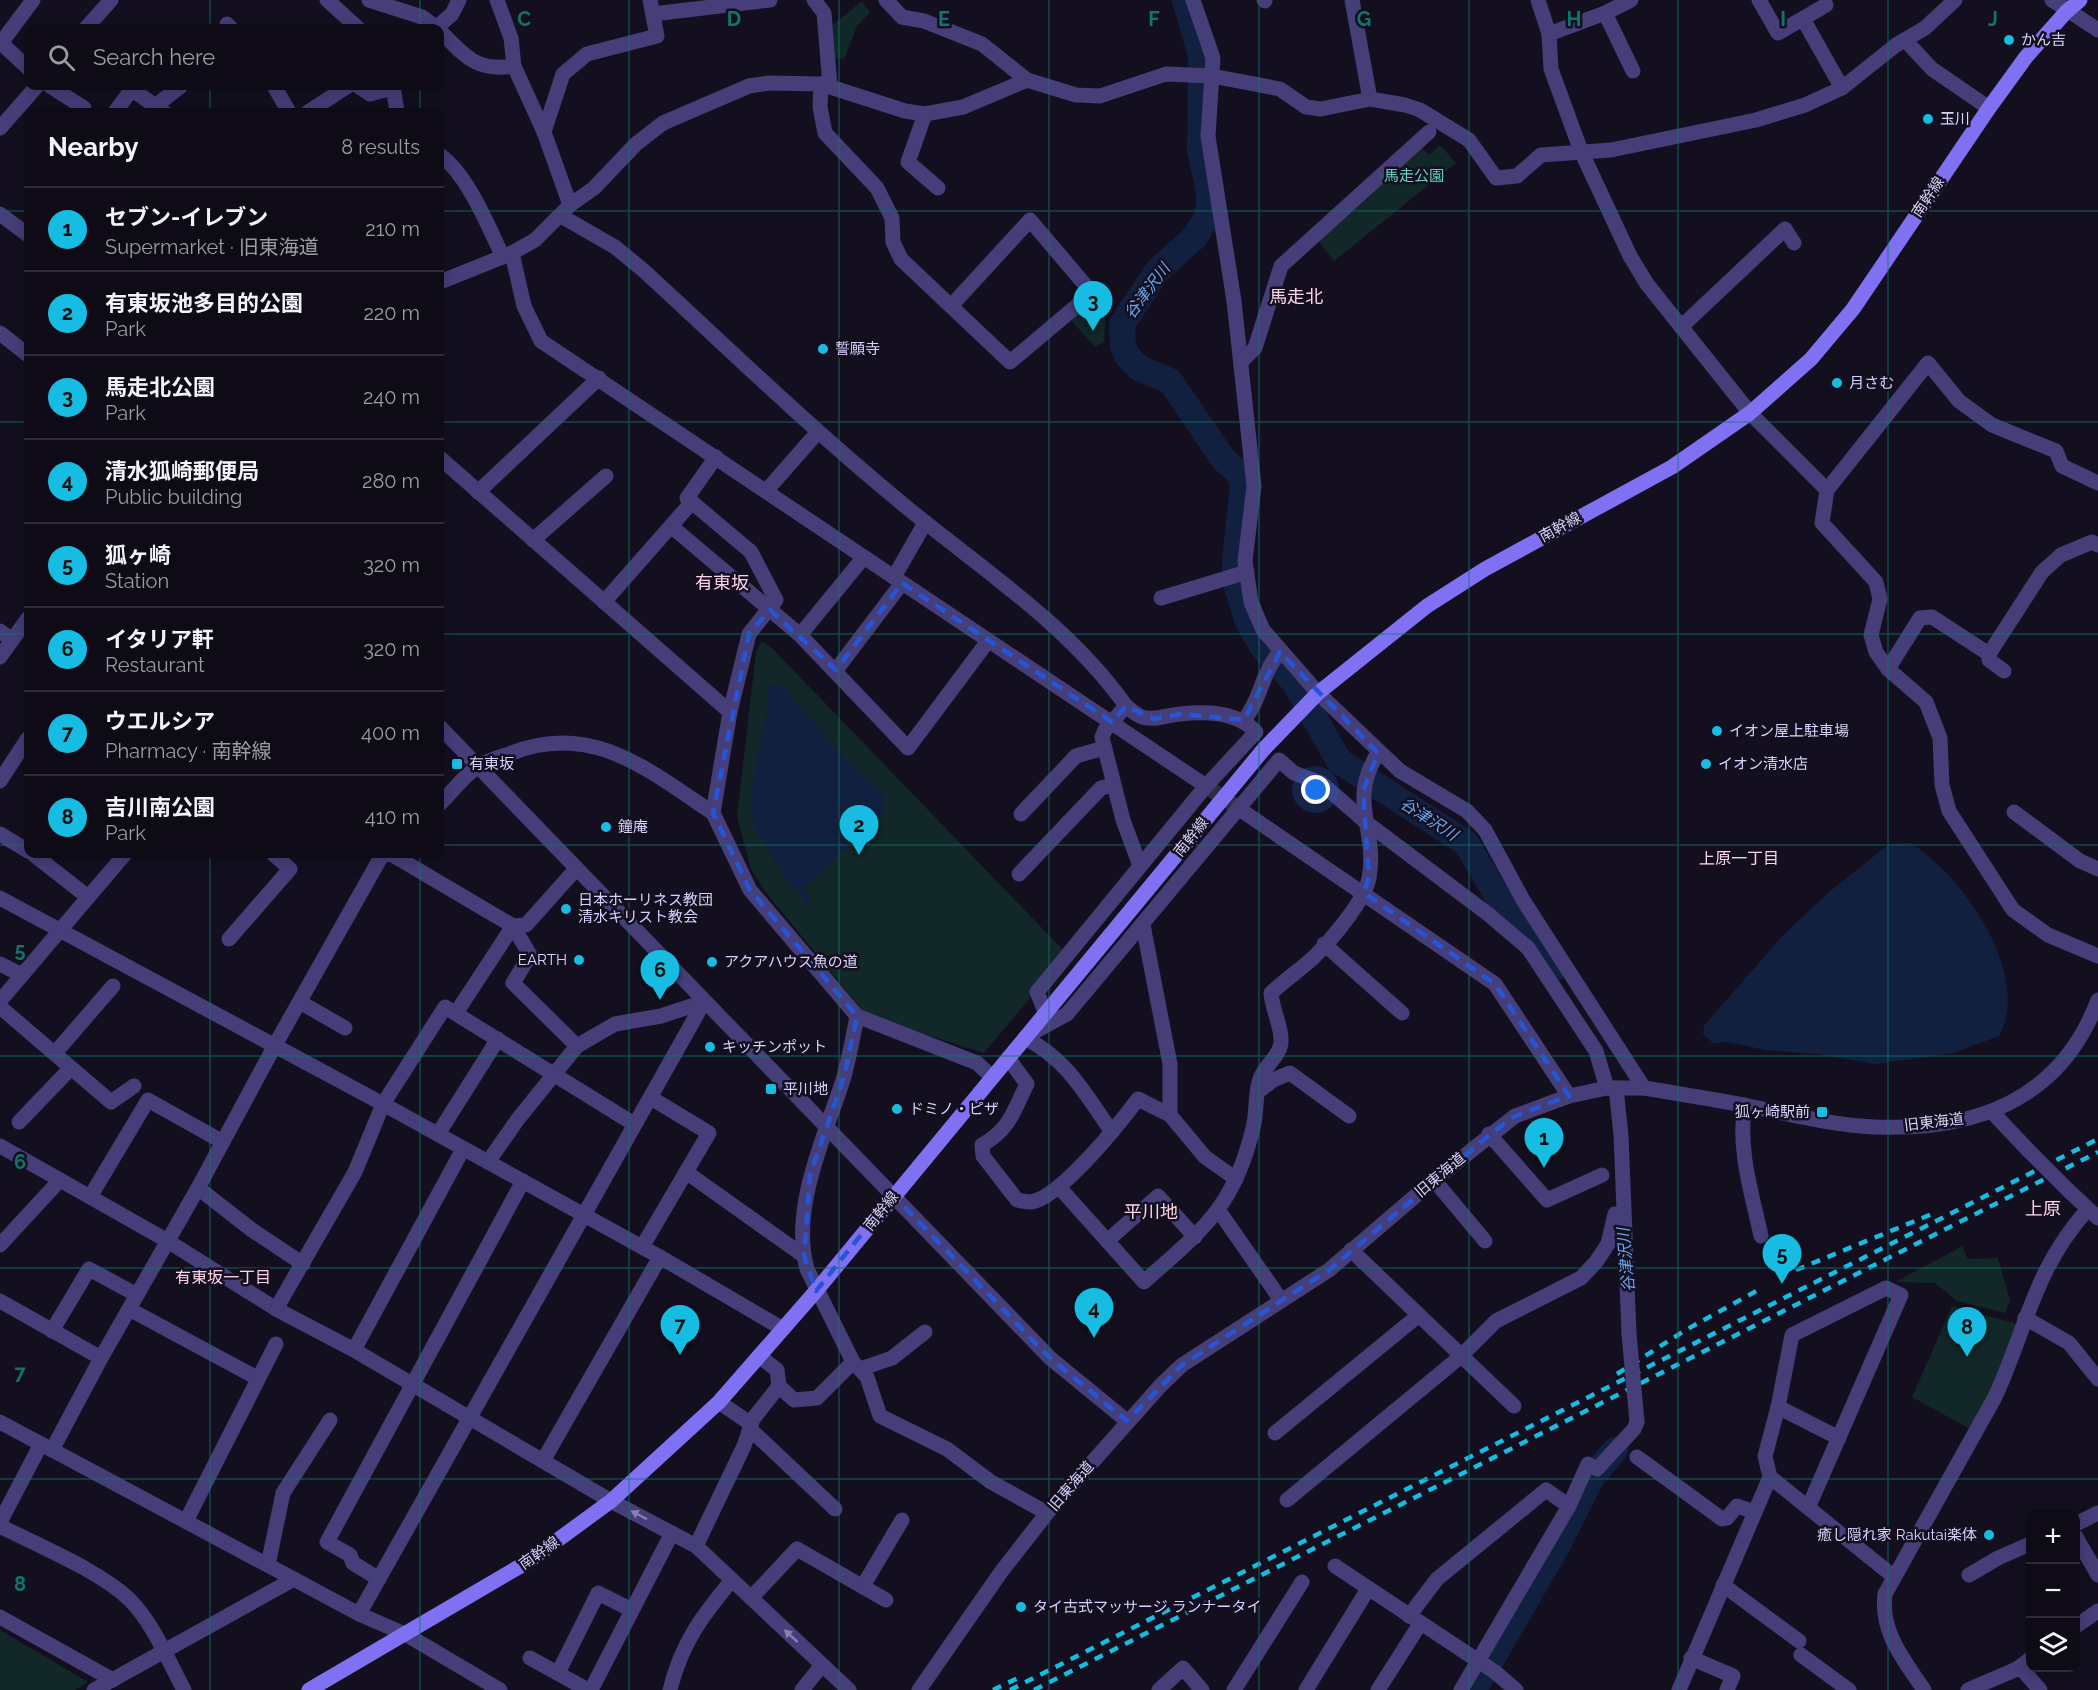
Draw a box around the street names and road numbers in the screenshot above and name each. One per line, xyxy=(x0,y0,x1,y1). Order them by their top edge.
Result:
street label: 南幹線 xyxy=(1908,173,1948,221)
street label: 南幹線 xyxy=(1536,508,1584,546)
street label: 南幹線 xyxy=(1170,814,1212,860)
street label: 旧東海道 xyxy=(1903,1109,1965,1135)
street label: 旧東海道 xyxy=(1411,1149,1469,1201)
street label: 南幹線 xyxy=(860,1188,902,1234)
street label: 旧東海道 xyxy=(1045,1457,1097,1515)
street label: 南幹線 xyxy=(515,1533,563,1573)

